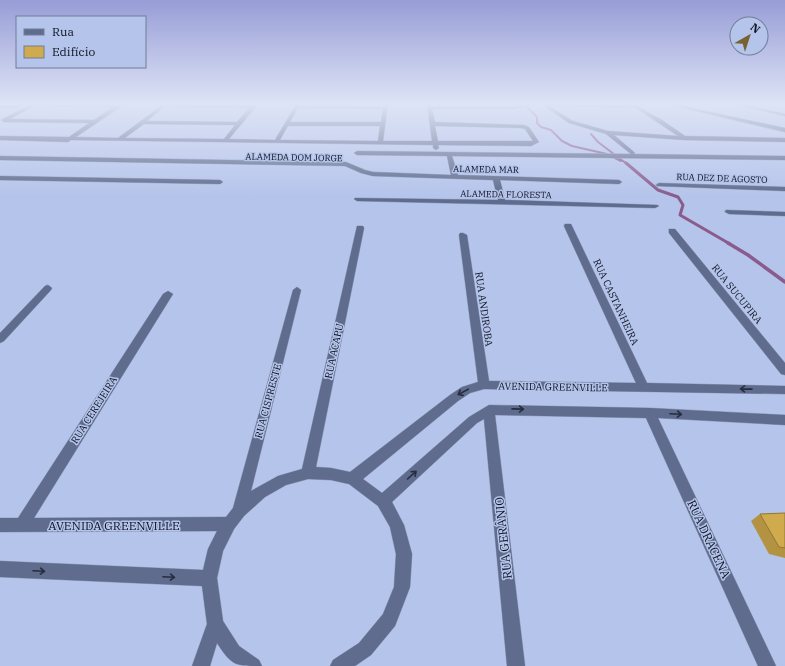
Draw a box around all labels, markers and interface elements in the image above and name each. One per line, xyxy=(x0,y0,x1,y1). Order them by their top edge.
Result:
legend xyxy=(16,16,146,68)
north arrow xyxy=(729,16,769,56)
text: N xyxy=(748,20,763,37)
text: Rua xyxy=(52,24,74,39)
text: Edifício xyxy=(52,44,96,59)
street label: ALAMEDA DOM JORGE xyxy=(245,151,343,163)
street label: ALAMEDA MAR xyxy=(453,163,519,175)
street label: RUA DEZ DE AGOSTO xyxy=(676,171,768,185)
street label: ALAMEDA FLORESTA xyxy=(460,188,553,200)
street label: RUA CASTANHEIRA xyxy=(590,257,642,347)
street label: RUA SUCUPIRA xyxy=(709,261,765,327)
street label: RUA ANDIROBA xyxy=(472,271,496,347)
street label: RUA ACAPU xyxy=(322,322,346,380)
street label: RUA CISPRESTE xyxy=(252,362,284,440)
street label: RUA CEREJEIRA xyxy=(68,374,120,446)
street label: AVENIDA GREENVILLE xyxy=(498,380,608,394)
one-way arrow xyxy=(740,386,753,393)
one-way arrow xyxy=(457,389,469,397)
one-way arrow xyxy=(511,406,524,413)
one-way arrow xyxy=(669,411,682,418)
one-way arrow xyxy=(406,470,417,479)
street label: RUA GERÂNIO xyxy=(491,496,515,580)
street label: RUA DRACENA xyxy=(684,497,734,581)
street label: AVENIDA GREENVILLE xyxy=(48,518,180,533)
one-way arrow xyxy=(32,567,45,574)
one-way arrow xyxy=(162,573,175,580)

